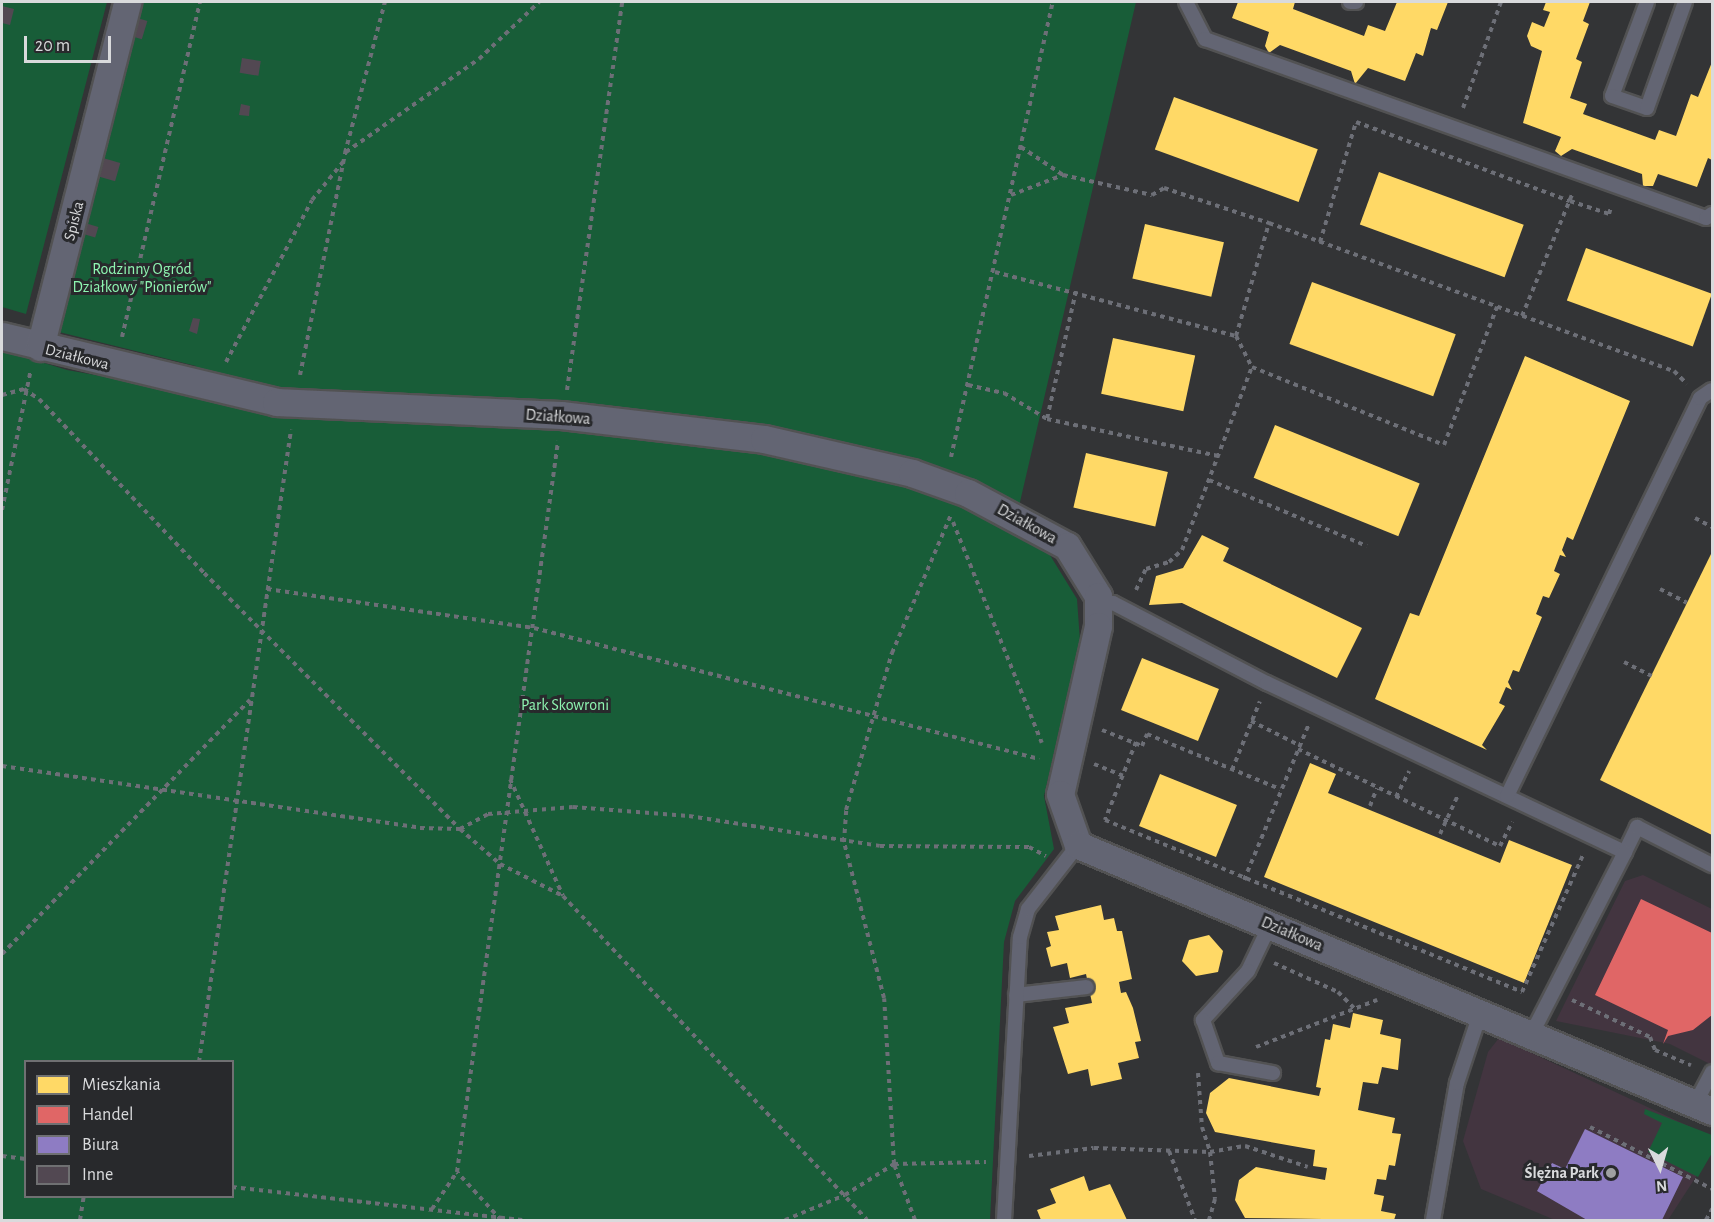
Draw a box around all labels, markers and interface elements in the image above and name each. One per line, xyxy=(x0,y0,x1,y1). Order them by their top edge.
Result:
scale bar xyxy=(27,24,114,62)
text: 20 m xyxy=(35,37,70,55)
street label: Spiska xyxy=(60,199,88,243)
park label: Rodzinny Ogród Działkowy "Pionierów" xyxy=(72,259,212,297)
street label: Działkowa xyxy=(43,340,111,374)
street label: Działkowa xyxy=(525,405,591,429)
street label: Działkowa xyxy=(994,500,1060,548)
park label: Park Skowroni xyxy=(521,695,609,715)
street label: Działkowa xyxy=(1258,912,1326,956)
legend xyxy=(24,1060,234,1198)
text: Mieszkania xyxy=(82,1076,161,1094)
text: Handel xyxy=(82,1106,133,1124)
text: Biura xyxy=(82,1136,119,1154)
north arrow xyxy=(1630,1138,1690,1198)
place label: Ślężna Park xyxy=(1525,1163,1599,1183)
text: Inne xyxy=(82,1166,113,1184)
marker: Ślężna Park xyxy=(1604,1166,1618,1180)
text: N xyxy=(1655,1177,1668,1194)

